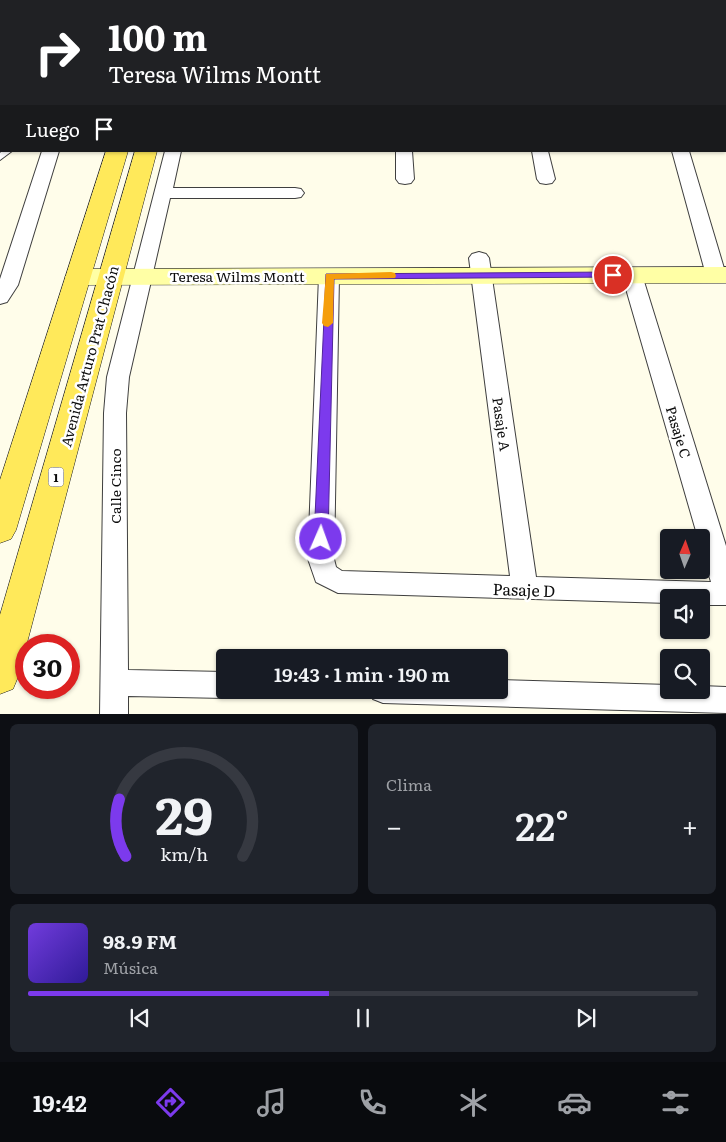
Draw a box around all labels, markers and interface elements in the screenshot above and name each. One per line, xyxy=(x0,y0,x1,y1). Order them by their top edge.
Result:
text: 100 m xyxy=(108,10,208,62)
icon: right xyxy=(25,20,90,85)
text: Teresa Wilms Montt xyxy=(108,57,321,90)
text: Luego xyxy=(25,115,80,143)
icon: arrive xyxy=(90,115,118,143)
pin xyxy=(592,254,634,296)
icon: arrive xyxy=(599,261,627,289)
street label: Avenida Arturo Prat Chacón xyxy=(55,263,123,449)
street label: Teresa Wilms Montt xyxy=(169,266,305,286)
street label: Pasaje A xyxy=(488,396,516,453)
street label: Pasaje C xyxy=(662,403,696,461)
street label: Calle Cinco xyxy=(105,448,125,524)
road number: 1 xyxy=(48,468,64,487)
position arrow xyxy=(294,512,346,564)
north arrow xyxy=(660,529,710,579)
map controls xyxy=(660,529,710,699)
street label: Pasaje D xyxy=(492,576,556,602)
button: sound xyxy=(660,589,710,639)
speed limit sign: 30 xyxy=(15,634,80,699)
button: search xyxy=(660,649,710,699)
text: 19:43 · 1 min · 190 m xyxy=(274,660,450,688)
text: Clima xyxy=(386,772,432,796)
text: 29 xyxy=(155,774,213,851)
text: 22° xyxy=(515,796,569,853)
text: − xyxy=(386,804,402,846)
text: + xyxy=(682,804,698,846)
text: km/h xyxy=(160,840,208,867)
text: 98.9 FM xyxy=(103,927,177,955)
text: Música xyxy=(103,955,158,979)
icon: previous xyxy=(126,1004,154,1032)
icon: pause xyxy=(349,1004,377,1032)
icon: next xyxy=(572,1004,600,1032)
icon: directions xyxy=(153,1085,188,1120)
icon: music xyxy=(254,1085,289,1120)
icon: phone xyxy=(355,1085,390,1120)
icon: climate xyxy=(456,1085,491,1120)
icon: car xyxy=(557,1085,592,1120)
icon: filters xyxy=(658,1085,693,1120)
text: 19:42 xyxy=(33,1086,87,1119)

